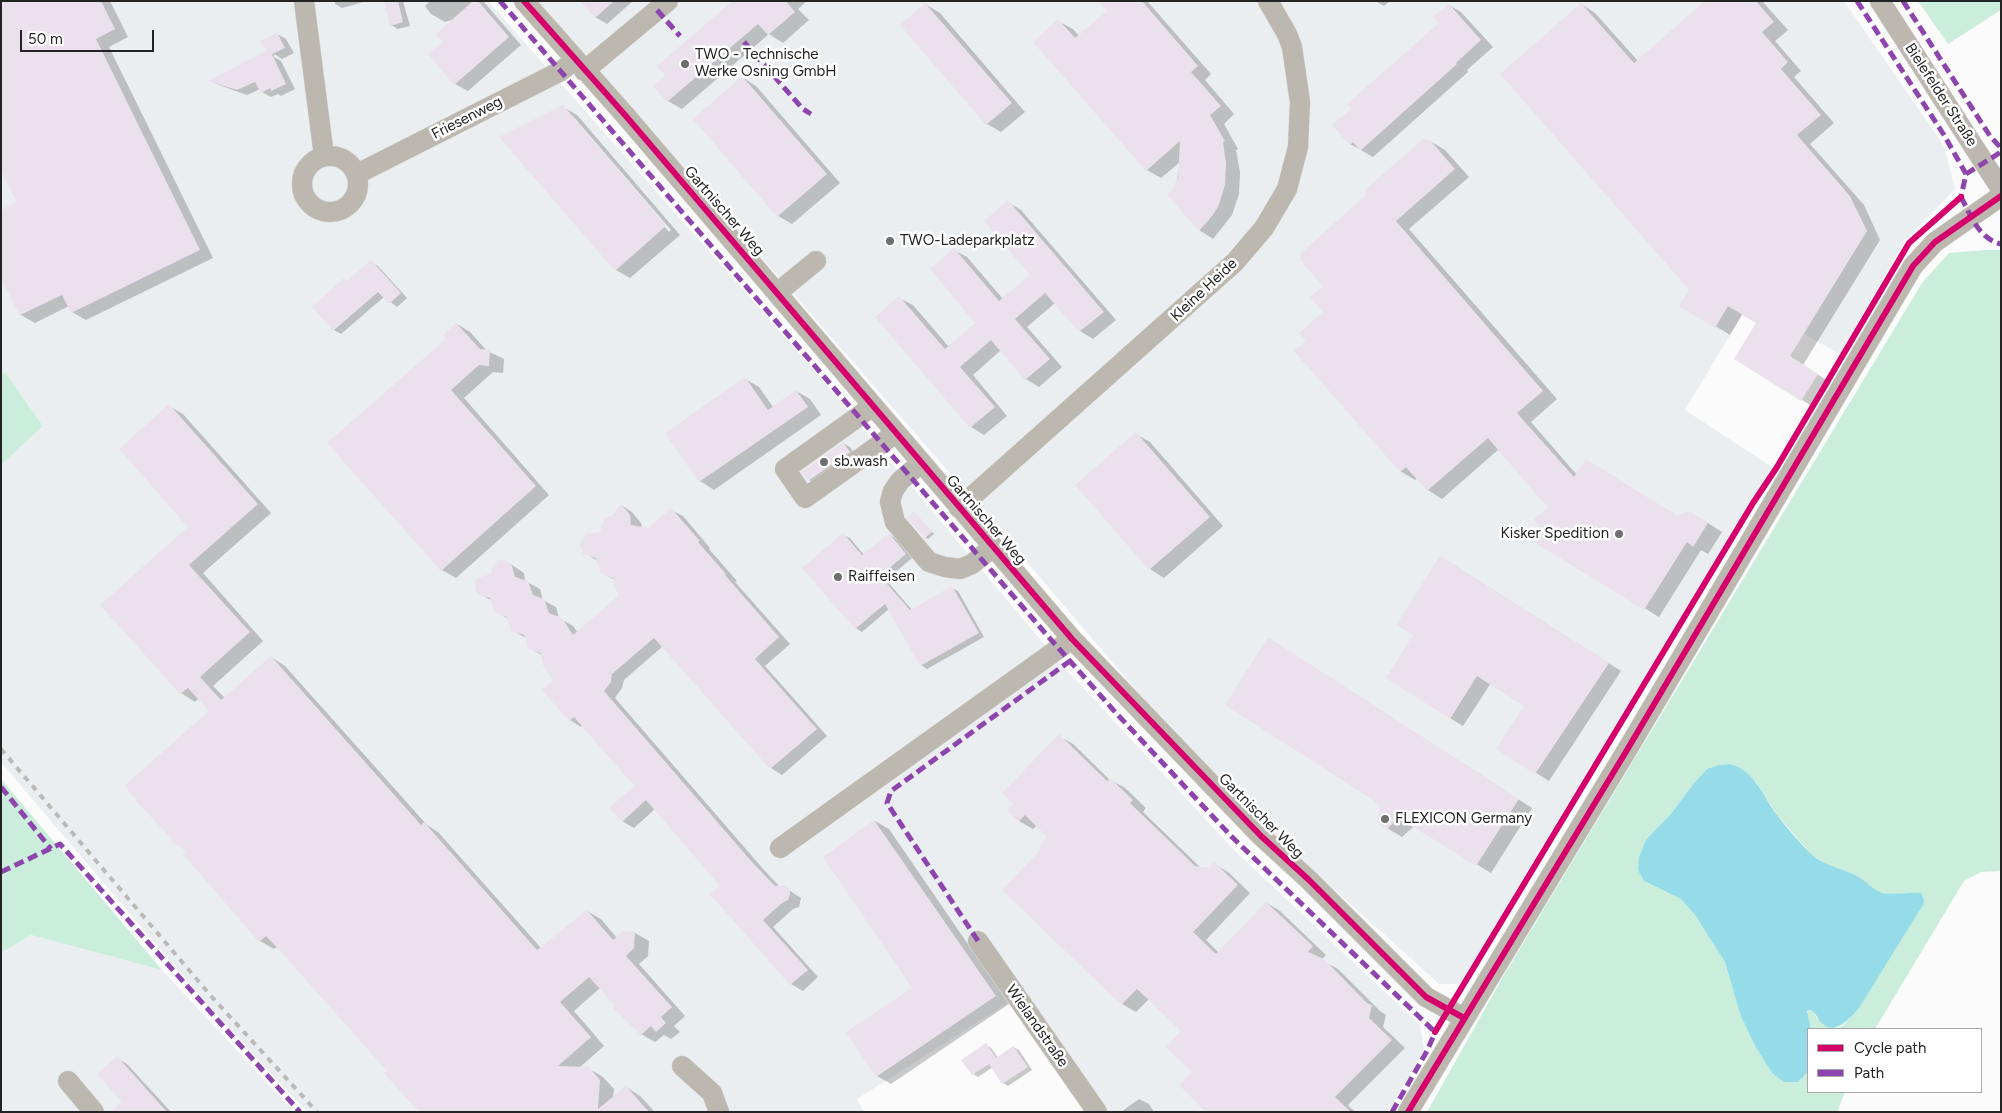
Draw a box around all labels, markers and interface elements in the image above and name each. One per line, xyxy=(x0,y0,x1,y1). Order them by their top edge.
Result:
scale bar xyxy=(22,20,156,52)
text: 50 m xyxy=(28,30,63,48)
street label: Bielefelder Straße xyxy=(1901,40,1981,150)
place label: TWO - Technische Werke Osning GmbH xyxy=(695,46,837,81)
marker: TWO - Technische Werke Osning GmbH xyxy=(679,58,691,70)
street label: Friesenweg xyxy=(429,93,505,143)
street label: Gartnischer Weg xyxy=(680,163,768,259)
place label: TWO-Ladeparkplatz xyxy=(900,232,1035,250)
marker: TWO-Ladeparkplatz xyxy=(884,235,896,247)
street label: Kleine Heide xyxy=(1167,255,1241,325)
place label: sb.wash xyxy=(834,453,887,471)
marker: sb.wash xyxy=(818,456,830,468)
street label: Gartnischer Weg xyxy=(942,472,1030,568)
place label: Kisker Spedition xyxy=(1501,525,1609,543)
marker: Kisker Spedition xyxy=(1613,528,1625,540)
place label: Raiffeisen xyxy=(848,568,915,586)
marker: Raiffeisen xyxy=(832,571,844,583)
street label: Gartnischer Weg xyxy=(1215,770,1307,862)
place label: FLEXICON Germany xyxy=(1395,810,1532,828)
marker: FLEXICON Germany xyxy=(1379,813,1391,825)
street label: Wielandstraße xyxy=(1002,981,1072,1071)
legend xyxy=(1807,1028,1982,1093)
text: Cycle path xyxy=(1854,1039,1926,1057)
text: Path xyxy=(1854,1064,1884,1082)

